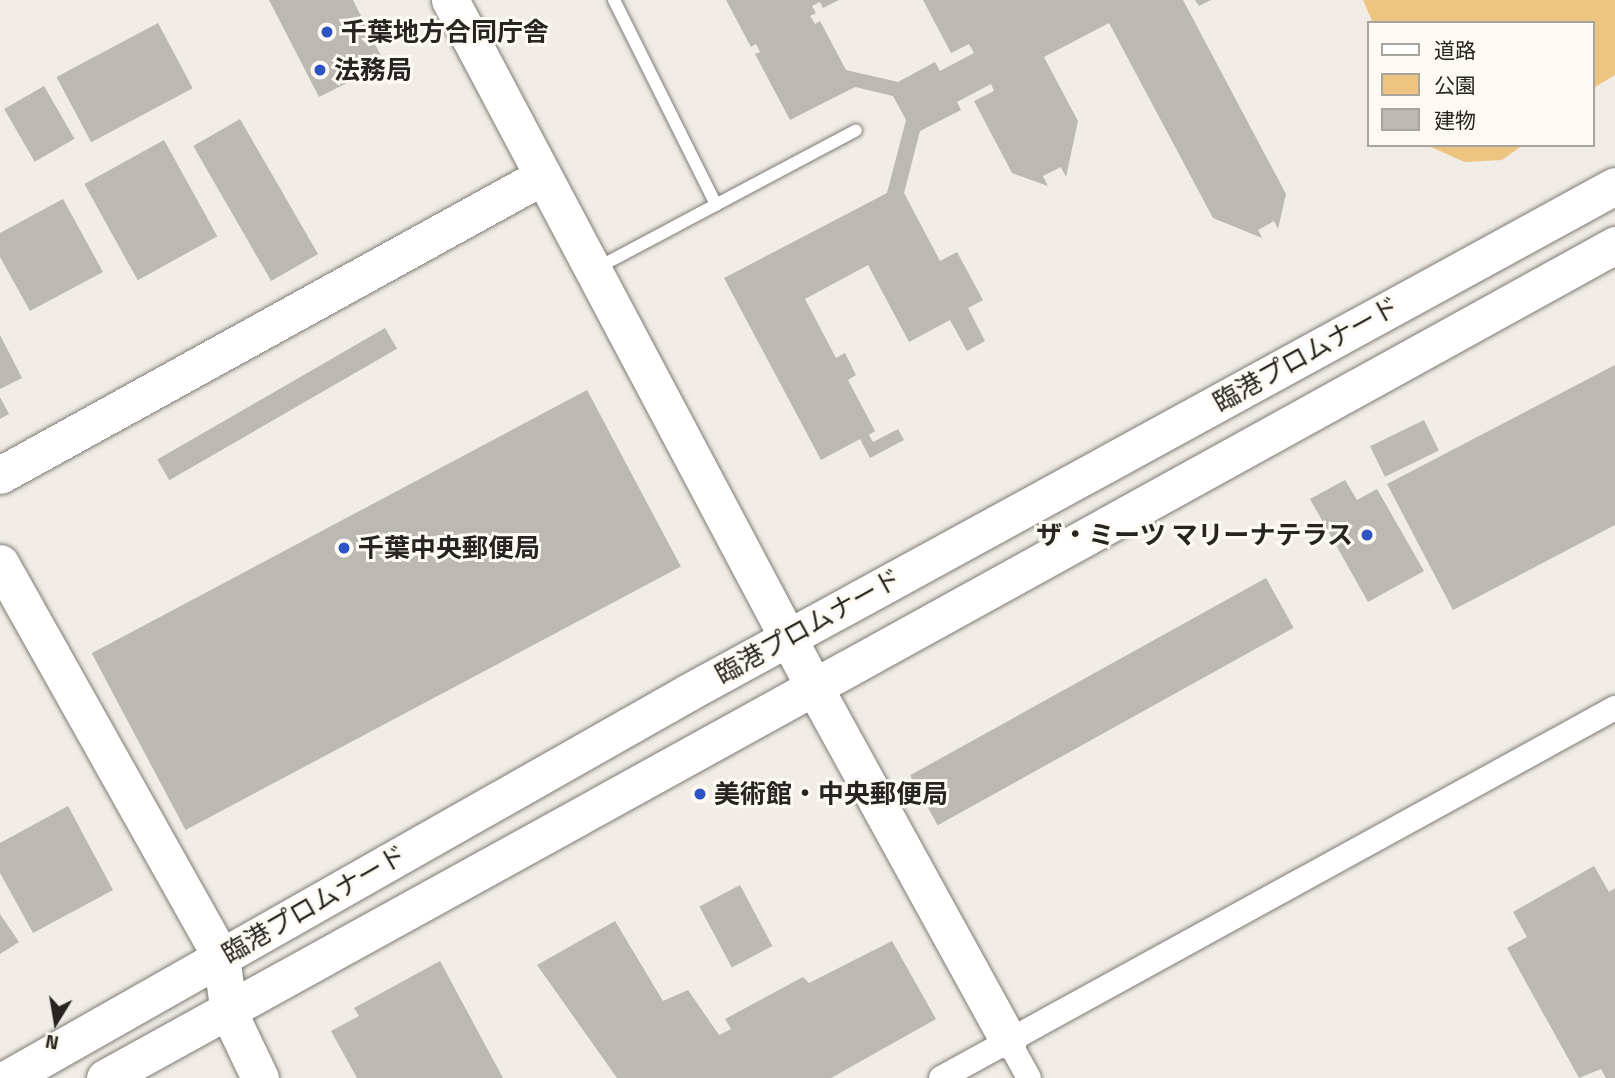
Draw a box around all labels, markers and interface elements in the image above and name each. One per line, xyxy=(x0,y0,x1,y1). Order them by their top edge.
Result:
place label: 千葉地方合同庁舎 xyxy=(341,16,549,48)
legend xyxy=(1366,21,1594,147)
marker: 千葉地方合同庁舎 xyxy=(319,24,335,40)
text: 道路 xyxy=(1434,34,1476,66)
place label: 法務局 xyxy=(334,54,412,86)
marker: 法務局 xyxy=(312,62,328,78)
text: 公園 xyxy=(1434,69,1476,101)
text: 建物 xyxy=(1434,104,1476,136)
street label: 臨港プロムナード xyxy=(1207,290,1405,418)
place label: ザ・ミーツ マリーナテラス xyxy=(1035,519,1353,551)
marker: ザ・ミーツ マリーナテラス xyxy=(1359,527,1375,543)
place label: 千葉中央郵便局 xyxy=(358,532,540,564)
marker: 千葉中央郵便局 xyxy=(336,540,352,556)
street label: 臨港プロムナード xyxy=(709,562,907,690)
place label: 美術館・中央郵便局 xyxy=(714,778,948,810)
marker: 美術館・中央郵便局 xyxy=(692,786,708,802)
street label: 臨港プロムナード xyxy=(216,838,412,970)
north arrow xyxy=(21,987,91,1057)
text: N xyxy=(43,1028,61,1059)

